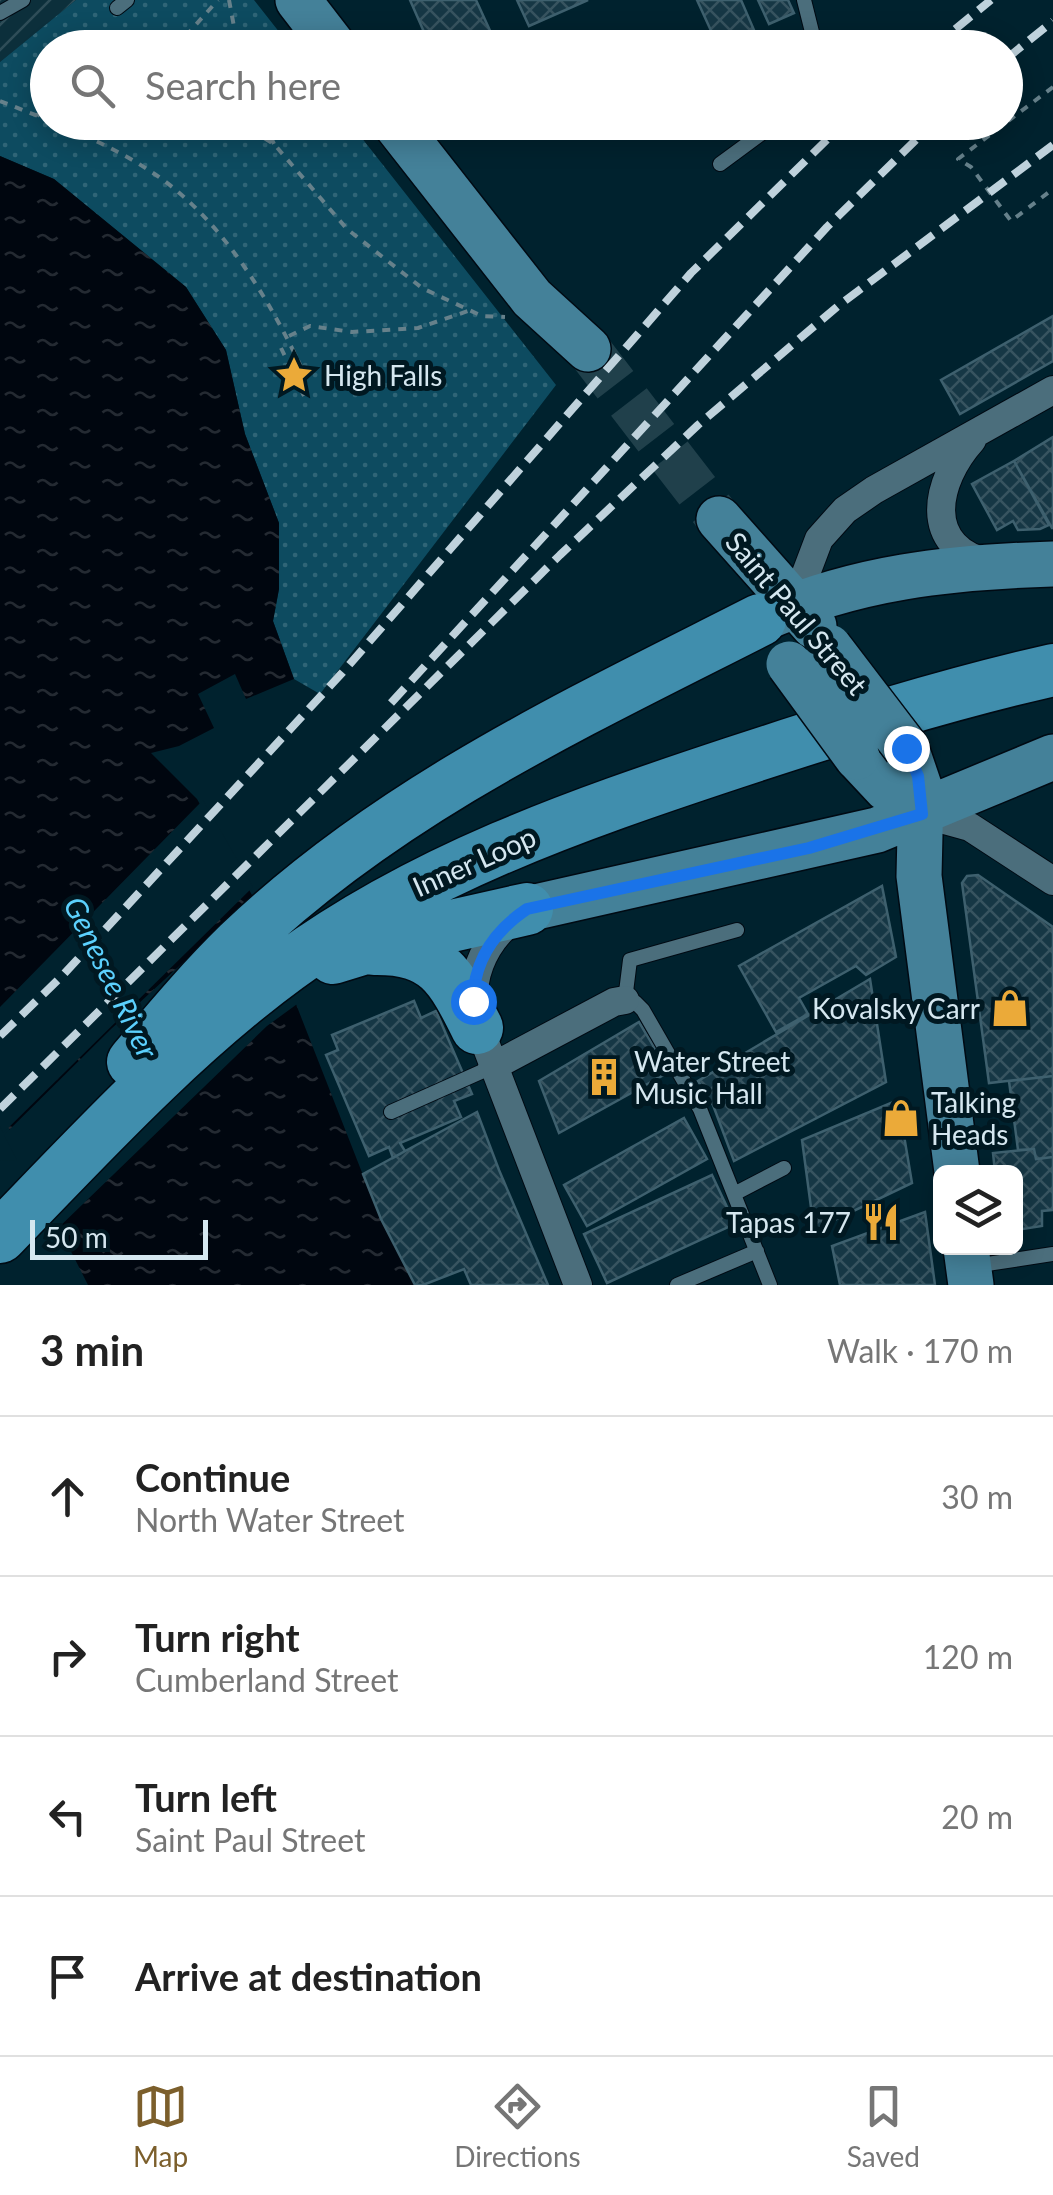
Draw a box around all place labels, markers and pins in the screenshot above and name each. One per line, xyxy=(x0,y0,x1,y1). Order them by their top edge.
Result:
place icon: High Falls xyxy=(273,354,315,396)
place label: High Falls xyxy=(324,358,442,392)
shop icon: Kovalsky Carr xyxy=(989,987,1031,1029)
place label: Kovalsky Carr xyxy=(812,991,980,1025)
place label: Water Street Music Hall xyxy=(634,1044,790,1110)
building icon: Water Street Music Hall xyxy=(583,1056,625,1098)
place label: Talking Heads xyxy=(931,1085,1016,1151)
shop icon: Talking Heads xyxy=(880,1097,922,1139)
restaurant icon: Tapas 177 xyxy=(860,1201,902,1243)
place label: Tapas 177 xyxy=(726,1205,851,1239)

